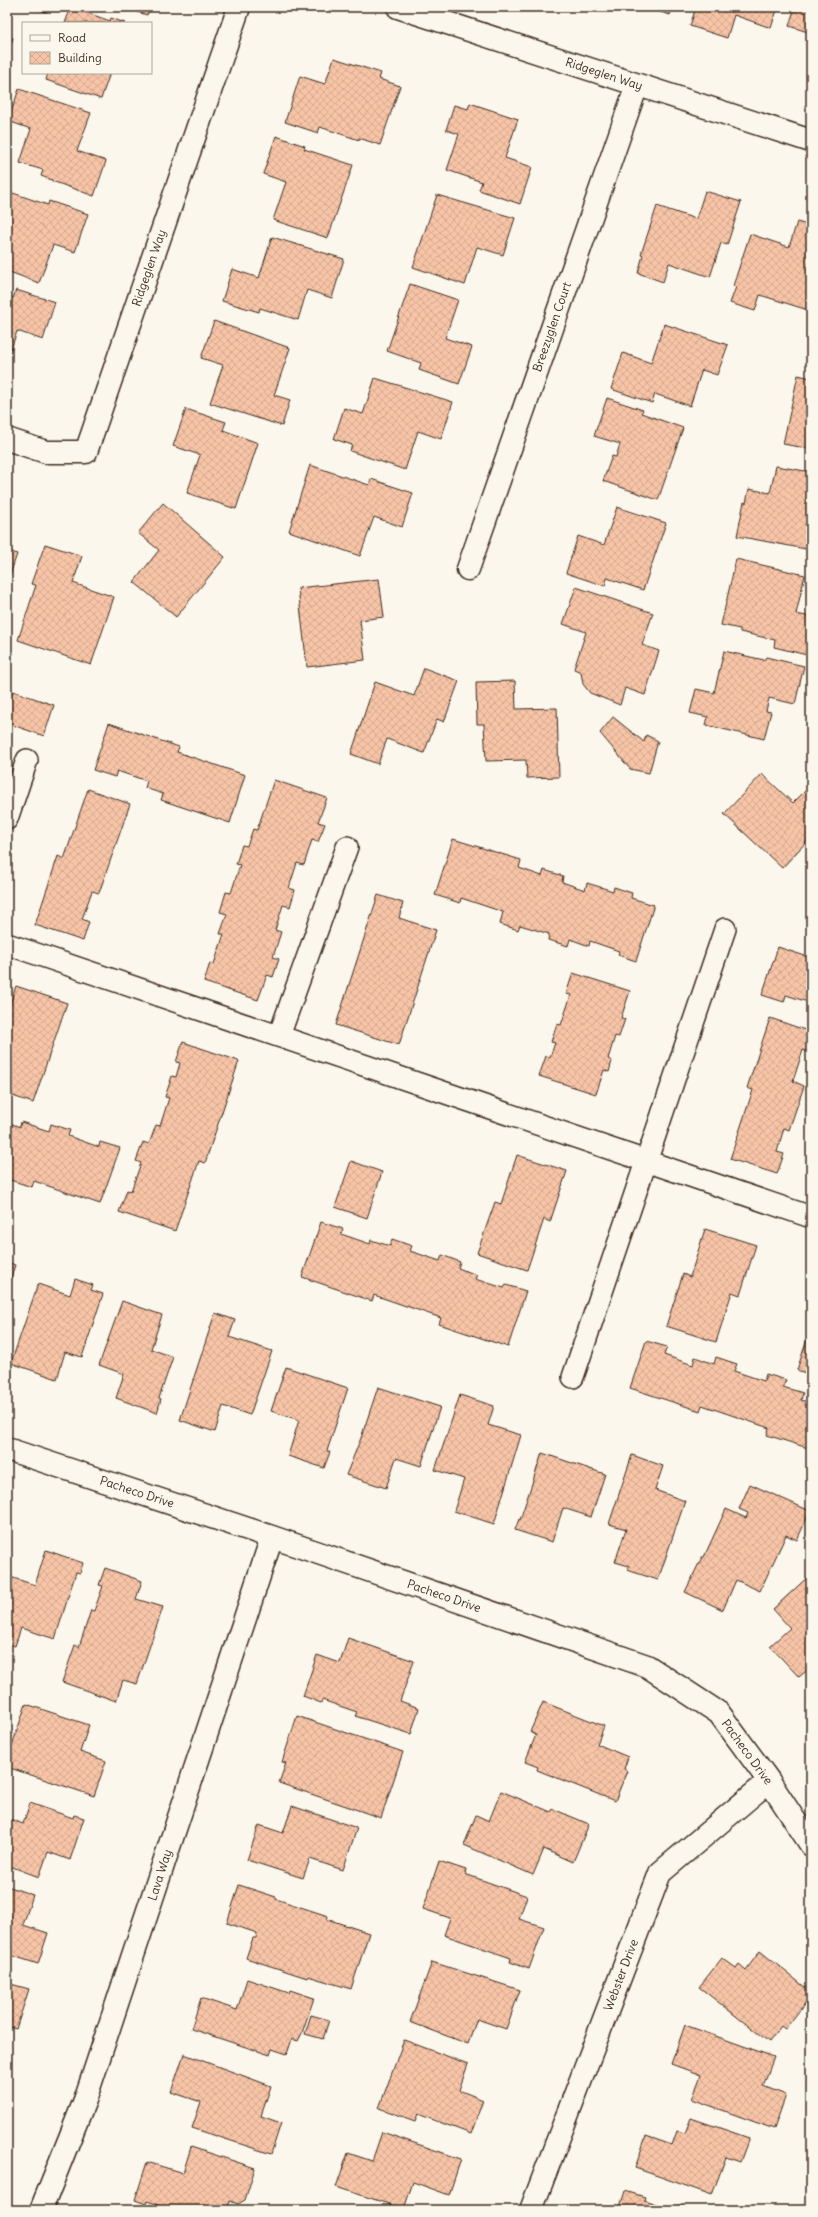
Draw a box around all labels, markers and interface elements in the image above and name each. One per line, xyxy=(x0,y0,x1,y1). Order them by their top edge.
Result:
legend xyxy=(22,22,152,74)
text: Road xyxy=(58,30,86,45)
text: Building xyxy=(58,50,102,65)
street label: Ridgeglen Way xyxy=(564,54,645,93)
street label: Ridgeglen Way xyxy=(128,227,169,308)
street label: Breezyglen Court xyxy=(529,280,574,374)
street label: Pacheco Drive xyxy=(98,1472,176,1511)
street label: Pacheco Drive xyxy=(405,1576,483,1615)
street label: Pacheco Drive xyxy=(719,1716,776,1787)
street label: Lava Way xyxy=(144,1847,175,1902)
street label: Webster Drive xyxy=(600,1937,641,2013)

